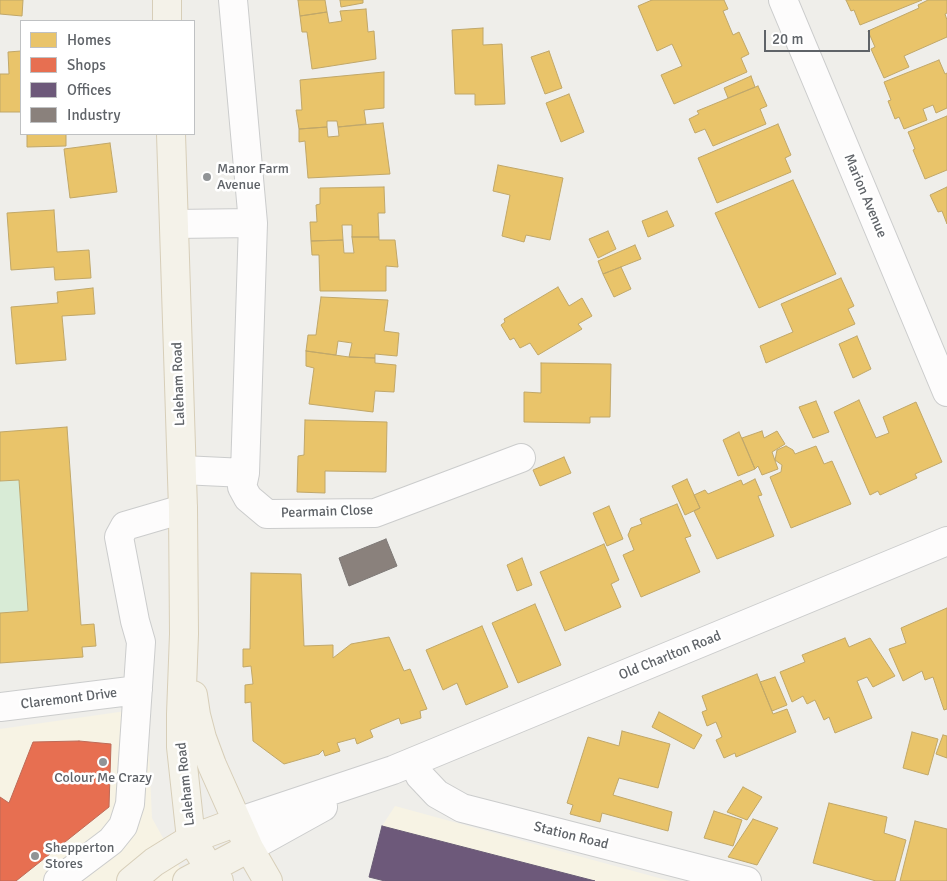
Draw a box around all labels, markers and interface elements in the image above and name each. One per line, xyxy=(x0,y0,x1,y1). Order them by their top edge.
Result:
legend xyxy=(20,20,195,135)
scale bar xyxy=(767,20,873,52)
text: 20 m xyxy=(772,30,803,48)
text: Homes xyxy=(67,31,111,49)
text: Shops xyxy=(67,56,106,74)
text: Offices xyxy=(67,81,111,99)
text: Industry xyxy=(67,106,120,124)
street label: Marion Avenue xyxy=(840,152,890,240)
place label: Manor Farm Avenue xyxy=(217,161,289,193)
marker: Manor Farm Avenue xyxy=(201,171,213,183)
street label: Laleham Road xyxy=(169,342,189,426)
street label: Pearmain Close xyxy=(281,502,373,522)
street label: Old Charlton Road xyxy=(616,628,724,684)
street label: Claremont Drive xyxy=(20,685,118,713)
street label: Laleham Road xyxy=(173,741,199,827)
marker: Colour Me Crazy xyxy=(97,756,109,768)
place label: Colour Me Crazy xyxy=(54,770,152,786)
street label: Station Road xyxy=(532,819,610,853)
place label: Shepperton Stores xyxy=(45,840,114,872)
marker: Shepperton Stores xyxy=(29,850,41,862)

